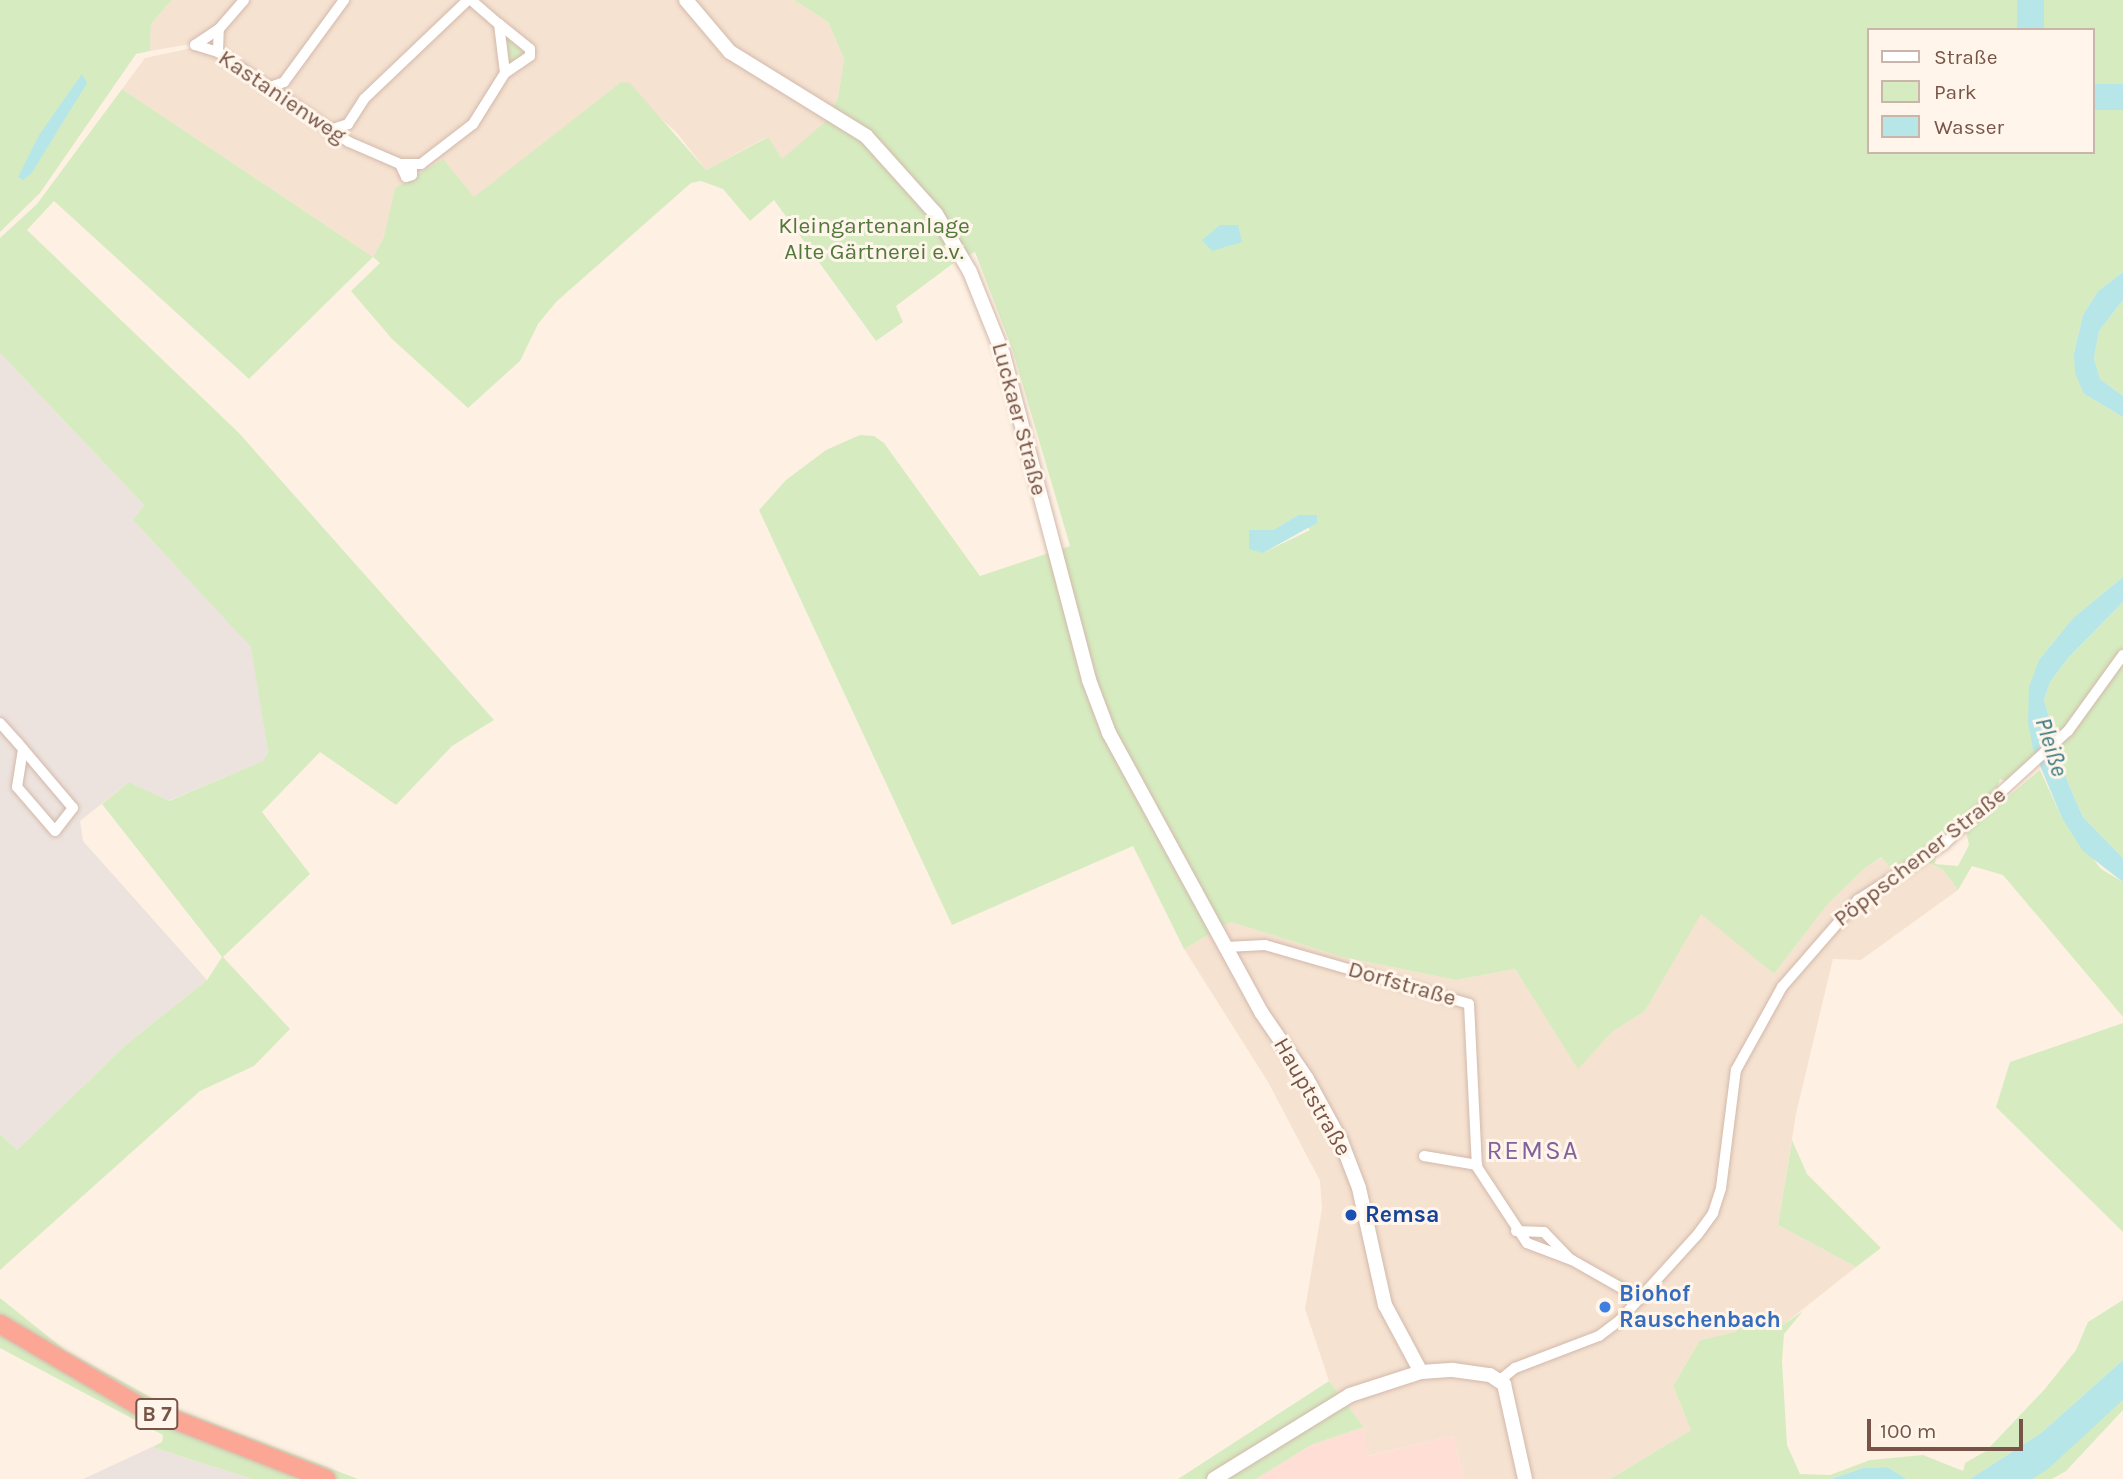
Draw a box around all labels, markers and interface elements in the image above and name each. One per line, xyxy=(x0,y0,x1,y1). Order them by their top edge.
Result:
legend xyxy=(1868,28,2095,154)
street label: Kastanienweg xyxy=(213,44,351,150)
text: Straße xyxy=(1934,45,1997,69)
text: Park xyxy=(1934,80,1977,104)
text: Wasser xyxy=(1934,115,2004,139)
park label: Kleingartenanlage Alte Gärtnerei e.v. xyxy=(778,212,970,266)
street label: Luckaer Straße xyxy=(985,340,1053,498)
water label: Pleiße xyxy=(2028,714,2074,780)
street label: Pöppschener Straße xyxy=(1828,781,2012,933)
street label: Dorfstraße xyxy=(1345,955,1459,1013)
street label: Hauptstraße xyxy=(1267,1033,1357,1161)
district label: REMSA xyxy=(1487,1135,1579,1167)
place label: Remsa xyxy=(1365,1201,1439,1229)
marker: Remsa xyxy=(1343,1207,1359,1223)
place label: Biohof Rauschenbach xyxy=(1619,1280,1781,1334)
marker: Biohof Rauschenbach xyxy=(1597,1299,1613,1315)
road number: B 7 xyxy=(134,1396,180,1432)
scale bar xyxy=(1871,1406,2027,1450)
text: 100 m xyxy=(1880,1419,1937,1443)

